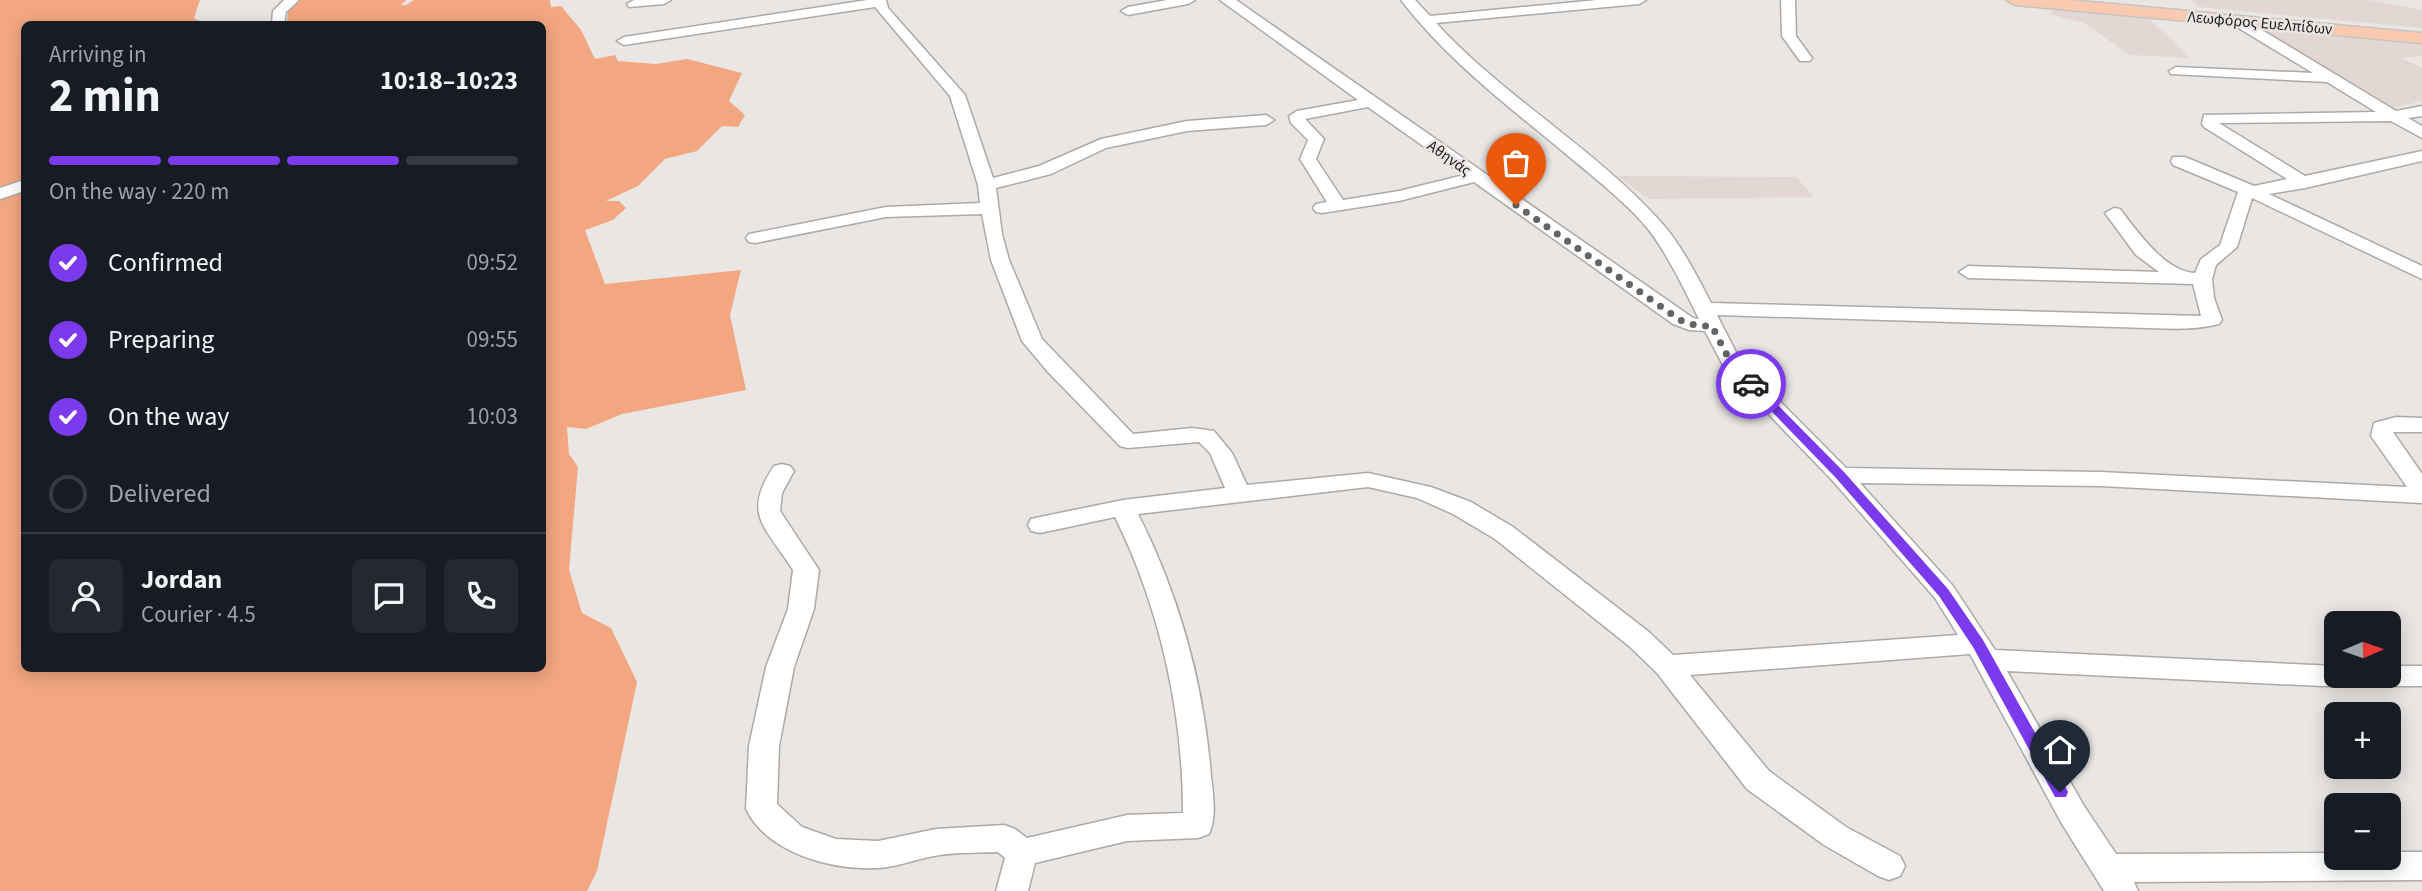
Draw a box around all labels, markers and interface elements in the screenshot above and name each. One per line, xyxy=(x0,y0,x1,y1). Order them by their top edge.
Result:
street label: Λεωφόρος Ευελπίδων xyxy=(2187,6,2334,40)
text: Arriving in xyxy=(49,38,147,71)
text: 10:18–10:23 xyxy=(380,62,518,99)
text: 2 min xyxy=(49,64,161,129)
pin xyxy=(1486,133,1546,205)
street label: Αθηνάς xyxy=(1423,135,1476,181)
icon: bag xyxy=(1497,144,1535,182)
text: On the way · 220 m xyxy=(49,175,229,208)
icon: check xyxy=(49,244,87,282)
text: Confirmed xyxy=(108,244,223,281)
text: 09:52 xyxy=(467,246,518,279)
icon: check xyxy=(49,321,87,359)
text: Preparing xyxy=(108,321,214,358)
text: 09:55 xyxy=(467,323,518,356)
courier xyxy=(1716,349,1786,419)
icon: car xyxy=(1732,365,1770,403)
icon: check xyxy=(49,398,87,436)
text: On the way xyxy=(108,398,229,435)
text: 10:03 xyxy=(467,400,518,433)
text: Delivered xyxy=(108,475,211,512)
button: person xyxy=(49,559,123,633)
button: chat xyxy=(352,559,426,633)
button: phone xyxy=(444,559,518,633)
text: Jordan xyxy=(141,561,222,598)
text: Courier · 4.5 xyxy=(141,598,256,631)
north arrow xyxy=(2324,611,2401,688)
map controls xyxy=(2324,611,2401,870)
button: + xyxy=(2324,702,2401,779)
pin xyxy=(2030,720,2090,792)
icon: home xyxy=(2041,731,2079,769)
button: − xyxy=(2324,793,2401,870)

